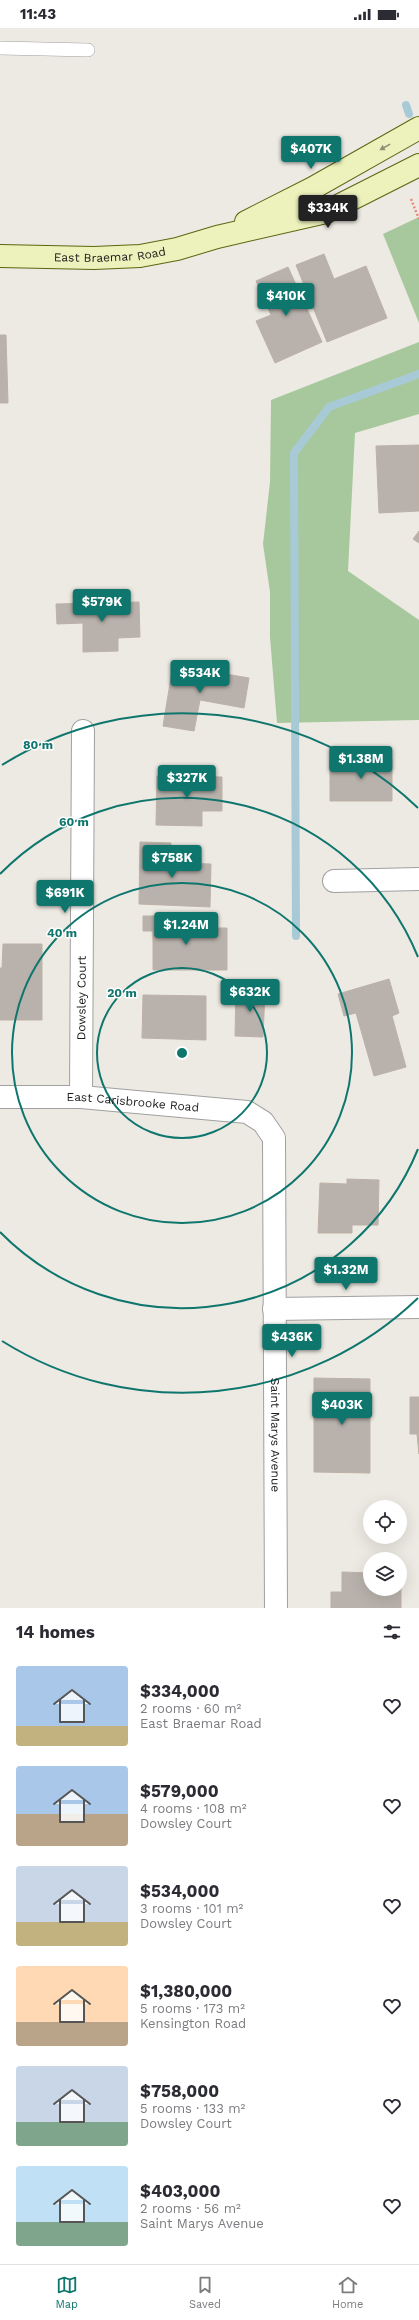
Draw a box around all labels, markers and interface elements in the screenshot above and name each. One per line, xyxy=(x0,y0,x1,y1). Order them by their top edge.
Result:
text: 11:43 xyxy=(20,5,56,23)
pin: $407K xyxy=(283,136,339,170)
text: $407K xyxy=(290,141,332,156)
one-way arrow xyxy=(379,144,391,151)
pin: $334K xyxy=(300,195,356,229)
text: $334K xyxy=(307,200,349,215)
street label: East Braemar Road xyxy=(54,244,167,265)
pin: $410K xyxy=(258,283,314,317)
text: $410K xyxy=(266,288,306,303)
pin: $579K xyxy=(74,589,130,623)
text: $579K xyxy=(82,594,122,609)
pin: $534K xyxy=(172,660,228,694)
text: $534K xyxy=(179,665,221,680)
text: 80 m xyxy=(23,738,53,752)
pin: $1.38M xyxy=(328,746,394,780)
text: $1.38M xyxy=(338,751,384,766)
pin: $327K xyxy=(159,765,215,799)
text: $327K xyxy=(167,770,207,785)
text: 60 m xyxy=(59,815,89,829)
pin: $758K xyxy=(144,845,200,879)
text: $758K xyxy=(152,850,192,865)
pin: $691K xyxy=(37,880,93,914)
text: $691K xyxy=(46,885,84,900)
pin: $1.24M xyxy=(153,912,219,946)
text: $1.24M xyxy=(163,917,209,932)
text: 40 m xyxy=(47,926,77,940)
street label: Dowsley Court xyxy=(74,956,89,1040)
pin: $632K xyxy=(222,979,278,1013)
text: $632K xyxy=(230,984,270,999)
text: 20 m xyxy=(107,986,137,1000)
centre of rings xyxy=(175,1046,189,1060)
street label: East Carisbrooke Road xyxy=(67,1090,200,1115)
pin: $1.32M xyxy=(313,1257,379,1291)
text: $1.32M xyxy=(324,1262,369,1277)
pin: $436K xyxy=(264,1324,320,1358)
text: $436K xyxy=(271,1329,313,1344)
street label: Saint Marys Avenue xyxy=(268,1378,283,1492)
pin: $403K xyxy=(314,1392,370,1426)
text: $403K xyxy=(321,1397,363,1412)
map controls xyxy=(363,1500,407,1596)
button: locate xyxy=(363,1500,407,1544)
button: layers xyxy=(363,1552,407,1596)
icon: filters xyxy=(381,1621,403,1643)
text: 14 homes xyxy=(16,1622,95,1642)
text: $334,000 xyxy=(140,1681,220,1701)
icon: home xyxy=(48,1682,96,1730)
icon: heart xyxy=(381,1695,403,1717)
text: 2 rooms · 60 m² xyxy=(140,1701,241,1716)
text: East Braemar Road xyxy=(140,1716,262,1731)
text: $579,000 xyxy=(140,1781,219,1801)
icon: home xyxy=(48,1782,96,1830)
icon: heart xyxy=(381,1795,403,1817)
text: 4 rooms · 108 m² xyxy=(140,1801,247,1816)
text: Dowsley Court xyxy=(140,1816,232,1831)
text: $534,000 xyxy=(140,1881,219,1901)
icon: home xyxy=(48,1882,96,1930)
icon: heart xyxy=(381,1895,403,1917)
text: 3 rooms · 101 m² xyxy=(140,1901,243,1916)
text: Dowsley Court xyxy=(140,1916,232,1931)
text: $1,380,000 xyxy=(140,1981,232,2001)
icon: home xyxy=(48,1982,96,2030)
icon: heart xyxy=(381,1995,403,2017)
text: 5 rooms · 173 m² xyxy=(140,2001,245,2016)
text: Kensington Road xyxy=(140,2016,246,2031)
text: $758,000 xyxy=(140,2081,219,2101)
icon: home xyxy=(48,2082,96,2130)
icon: heart xyxy=(381,2095,403,2117)
text: 5 rooms · 133 m² xyxy=(140,2101,245,2116)
text: Dowsley Court xyxy=(140,2116,232,2131)
text: $403,000 xyxy=(140,2181,220,2201)
icon: home xyxy=(48,2182,96,2230)
icon: heart xyxy=(381,2195,403,2217)
text: 2 rooms · 56 m² xyxy=(140,2201,241,2216)
text: Saint Marys Avenue xyxy=(140,2216,264,2231)
tab: Map xyxy=(56,2274,78,2311)
tab: Saved xyxy=(189,2274,221,2311)
tab: Home xyxy=(332,2274,363,2311)

